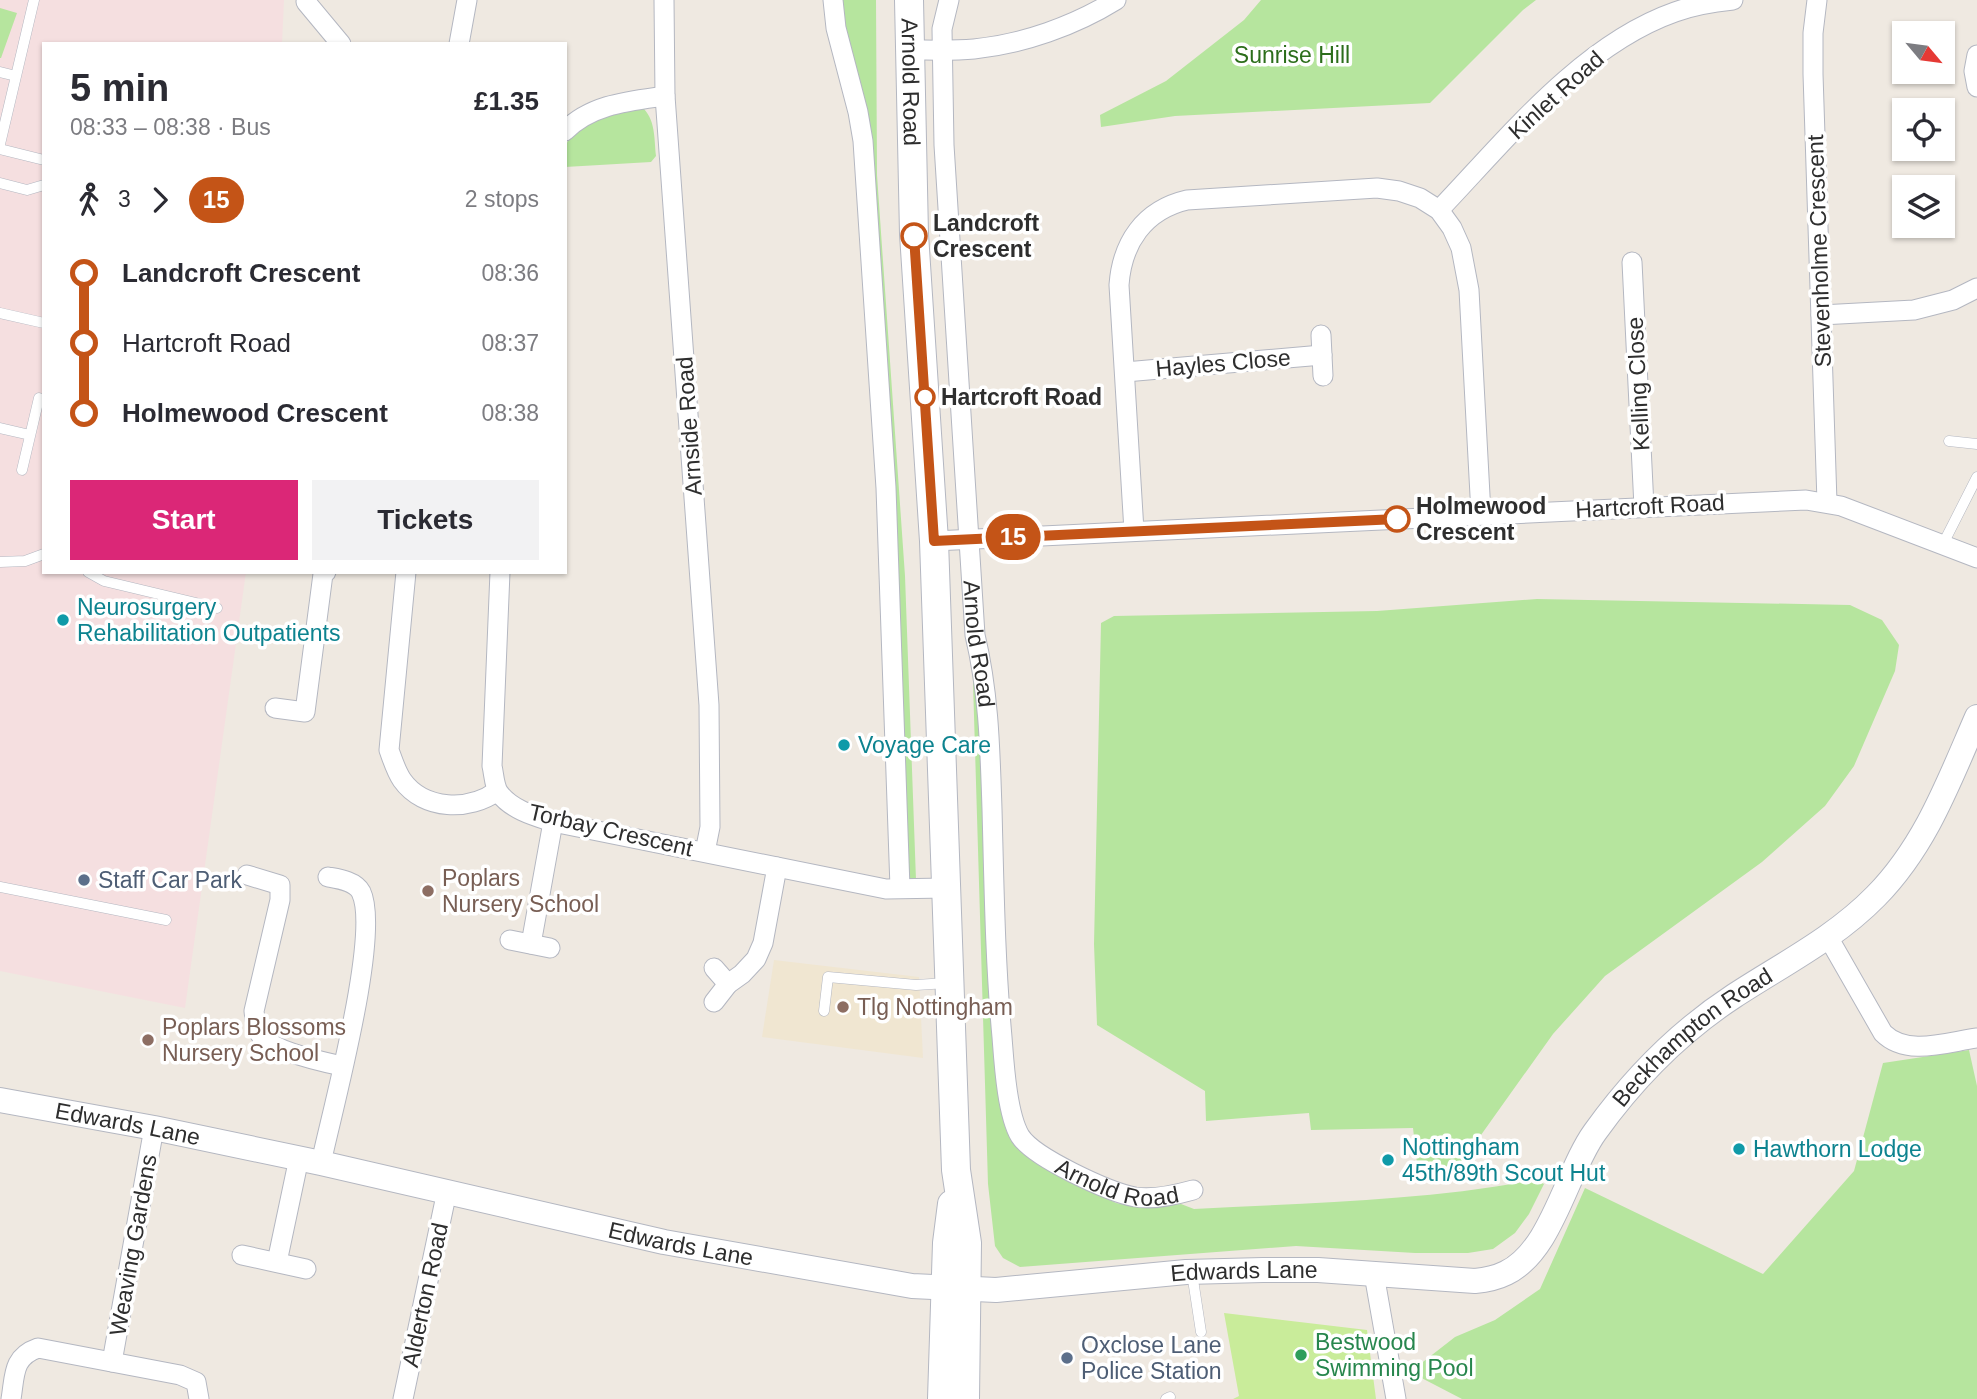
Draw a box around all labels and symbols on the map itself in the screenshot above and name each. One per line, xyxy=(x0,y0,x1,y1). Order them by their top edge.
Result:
street label: Arnold Road xyxy=(896,18,925,146)
north arrow xyxy=(1892,21,1955,84)
park label: Sunrise Hill xyxy=(1234,42,1350,68)
street label: Kinlet Road xyxy=(1503,46,1609,144)
street label: Stevenholme Crescent xyxy=(1802,134,1836,368)
place label: Landcroft Crescent xyxy=(933,210,1039,262)
marker: Landcroft Crescent xyxy=(901,223,927,249)
street label: Kelling Close xyxy=(1622,316,1654,452)
street label: Hayles Close xyxy=(1154,344,1292,382)
street label: Arnside Road xyxy=(671,356,707,496)
place label: Hartcroft Road xyxy=(941,384,1102,410)
marker: Hartcroft Road xyxy=(915,387,935,407)
street label: Hartcroft Road xyxy=(1575,489,1725,523)
place label: Holmewood Crescent xyxy=(1416,493,1546,545)
marker: Holmewood Crescent xyxy=(1384,506,1410,532)
line badge: 15 xyxy=(982,514,1044,560)
street label: Arnold Road xyxy=(959,579,1000,709)
place label: Neurosurgery Rehabilitation Outpatients xyxy=(77,594,340,646)
marker: Neurosurgery Rehabilitation Outpatients xyxy=(55,612,71,628)
place label: Voyage Care xyxy=(858,732,991,758)
marker: Voyage Care xyxy=(836,737,852,753)
street label: Torbay Crescent xyxy=(526,798,696,862)
place label: Poplars Nursery School xyxy=(442,865,599,917)
place label: Staff Car Park xyxy=(98,867,243,893)
marker: Staff Car Park xyxy=(76,872,92,888)
marker: Poplars Nursery School xyxy=(420,883,436,899)
street label: Beckhampton Road xyxy=(1607,962,1777,1112)
place label: Tlg Nottingham xyxy=(857,994,1013,1020)
marker: Tlg Nottingham xyxy=(835,999,851,1015)
place label: Poplars Blossoms Nursery School xyxy=(162,1014,346,1066)
marker: Poplars Blossoms Nursery School xyxy=(140,1032,156,1048)
street label: Edwards Lane xyxy=(53,1097,203,1150)
place label: Nottingham 45th/89th Scout Hut xyxy=(1402,1134,1606,1186)
place label: Hawthorn Lodge xyxy=(1753,1136,1922,1162)
marker: Hawthorn Lodge xyxy=(1731,1141,1747,1157)
street label: Weaving Gardens xyxy=(104,1152,162,1338)
marker: Nottingham 45th/89th Scout Hut xyxy=(1380,1152,1396,1168)
street label: Arnold Road xyxy=(1051,1153,1181,1211)
street label: Edwards Lane xyxy=(606,1217,755,1271)
street label: Alderton Road xyxy=(397,1220,453,1370)
street label: Edwards Lane xyxy=(1169,1257,1318,1286)
place label: Bestwood Swimming Pool xyxy=(1315,1329,1474,1381)
place label: Oxclose Lane Police Station xyxy=(1081,1332,1222,1384)
marker: Bestwood Swimming Pool xyxy=(1293,1347,1309,1363)
marker: Oxclose Lane Police Station xyxy=(1059,1350,1075,1366)

